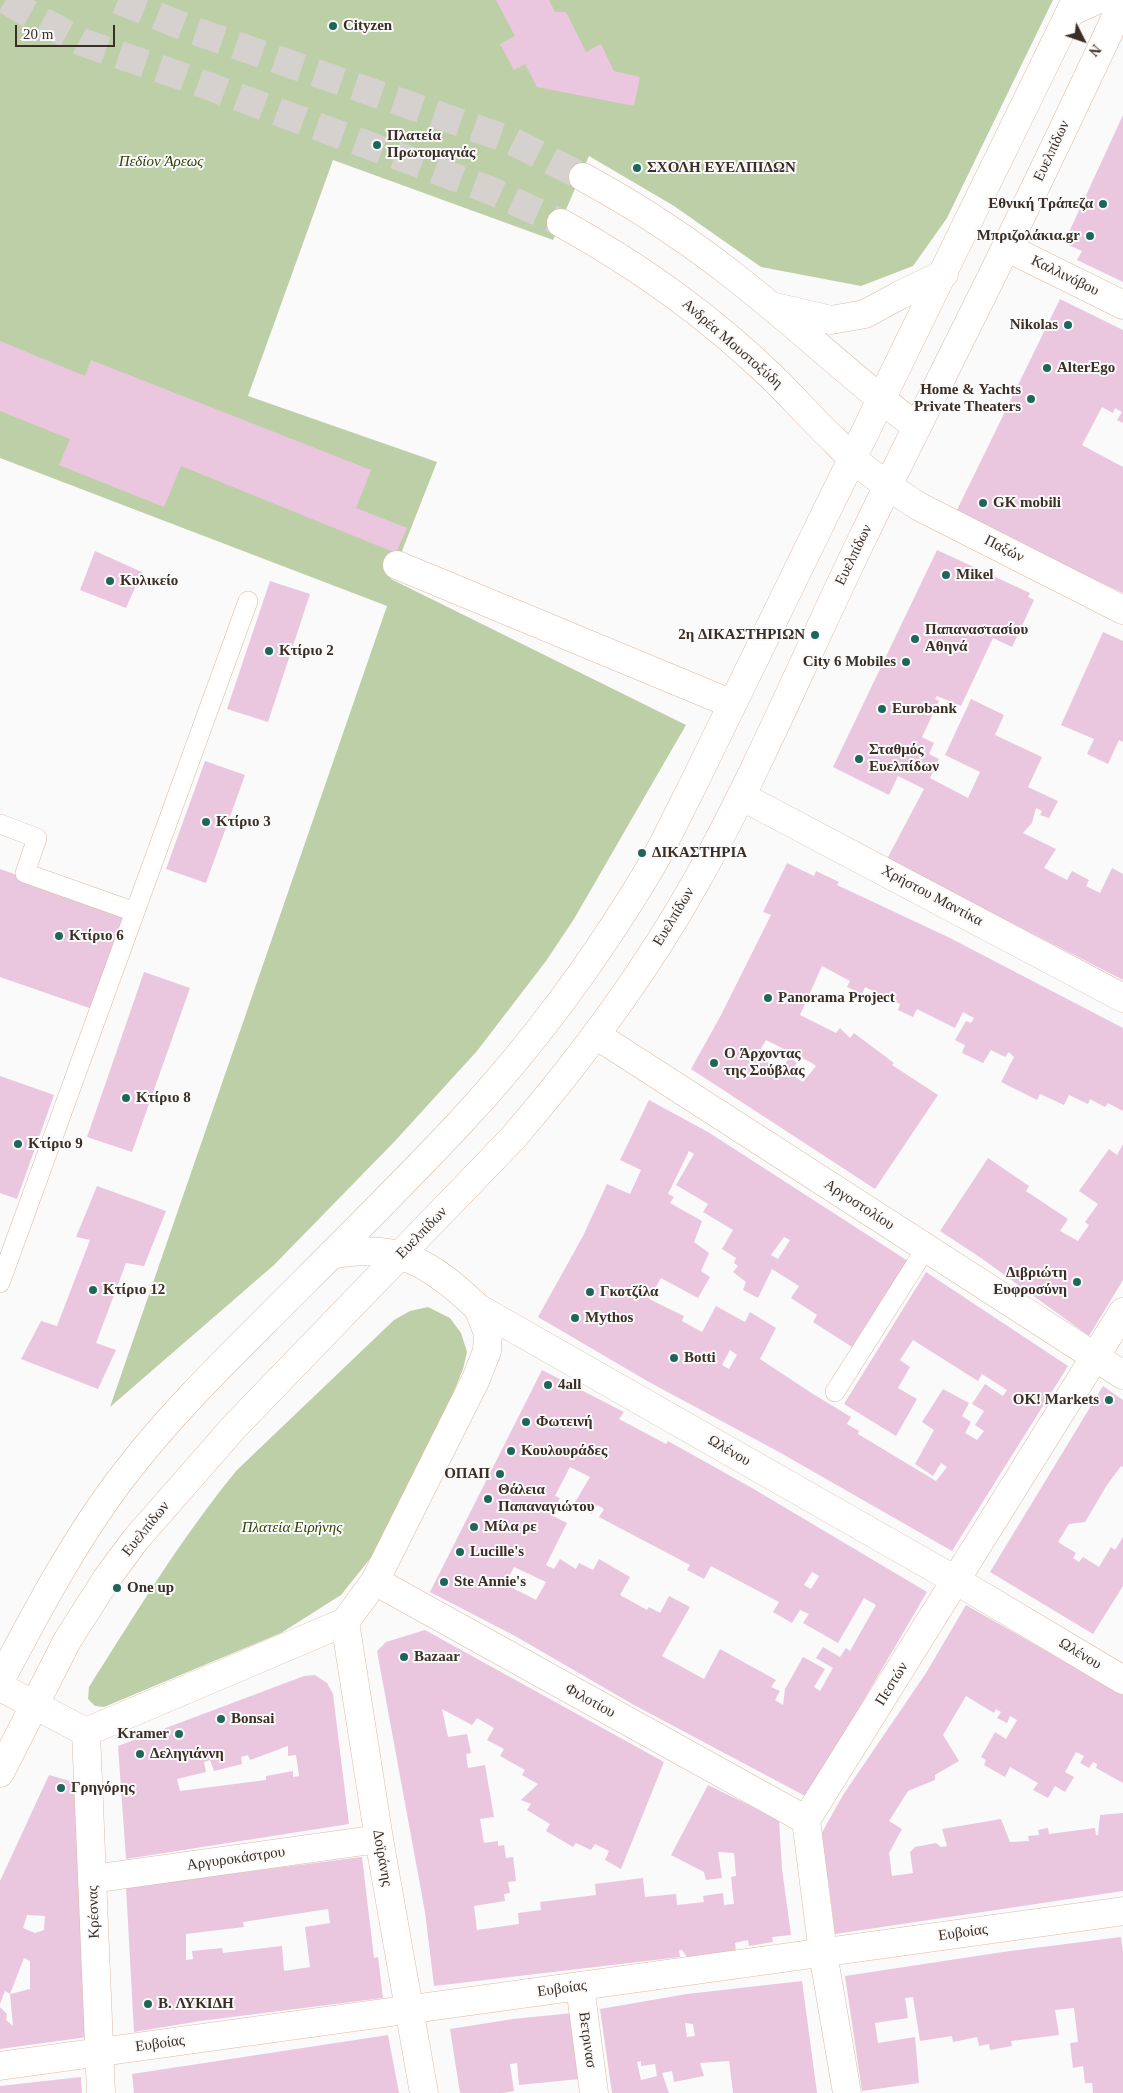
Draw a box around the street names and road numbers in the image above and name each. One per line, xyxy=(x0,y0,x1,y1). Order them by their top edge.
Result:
street label: Ευελπίδων xyxy=(1030,118,1074,184)
street label: Καλλινόβου xyxy=(1028,252,1102,300)
street label: Ανδρέα Μουστοξύδη xyxy=(678,295,786,393)
street label: Ευελπίδων xyxy=(832,522,876,588)
street label: Παξών xyxy=(981,531,1027,567)
street label: Χρήστου Μαντίκα xyxy=(878,862,986,930)
street label: Ευελπίδων xyxy=(649,884,699,950)
street label: Αργοστολίου xyxy=(820,1176,898,1234)
street label: Ευελπίδων xyxy=(393,1203,451,1263)
street label: Ωλένου xyxy=(704,1432,754,1470)
street label: Ευελπίδων xyxy=(118,1498,174,1560)
street label: Ωλένου xyxy=(1055,1634,1105,1674)
street label: Πεστών xyxy=(872,1659,912,1709)
street label: Φιλοτίου xyxy=(562,1680,618,1722)
street label: Δοϊράνης xyxy=(368,1828,396,1888)
street label: Αργυροκάστρου xyxy=(186,1843,286,1875)
street label: Κρέσνας xyxy=(84,1885,104,1939)
street label: Ευβοίας xyxy=(937,1921,989,1945)
street label: Ευβοίας xyxy=(536,1977,588,2001)
street label: Βετρινασ xyxy=(574,2011,600,2069)
street label: Ευβοίας xyxy=(134,2032,186,2056)

